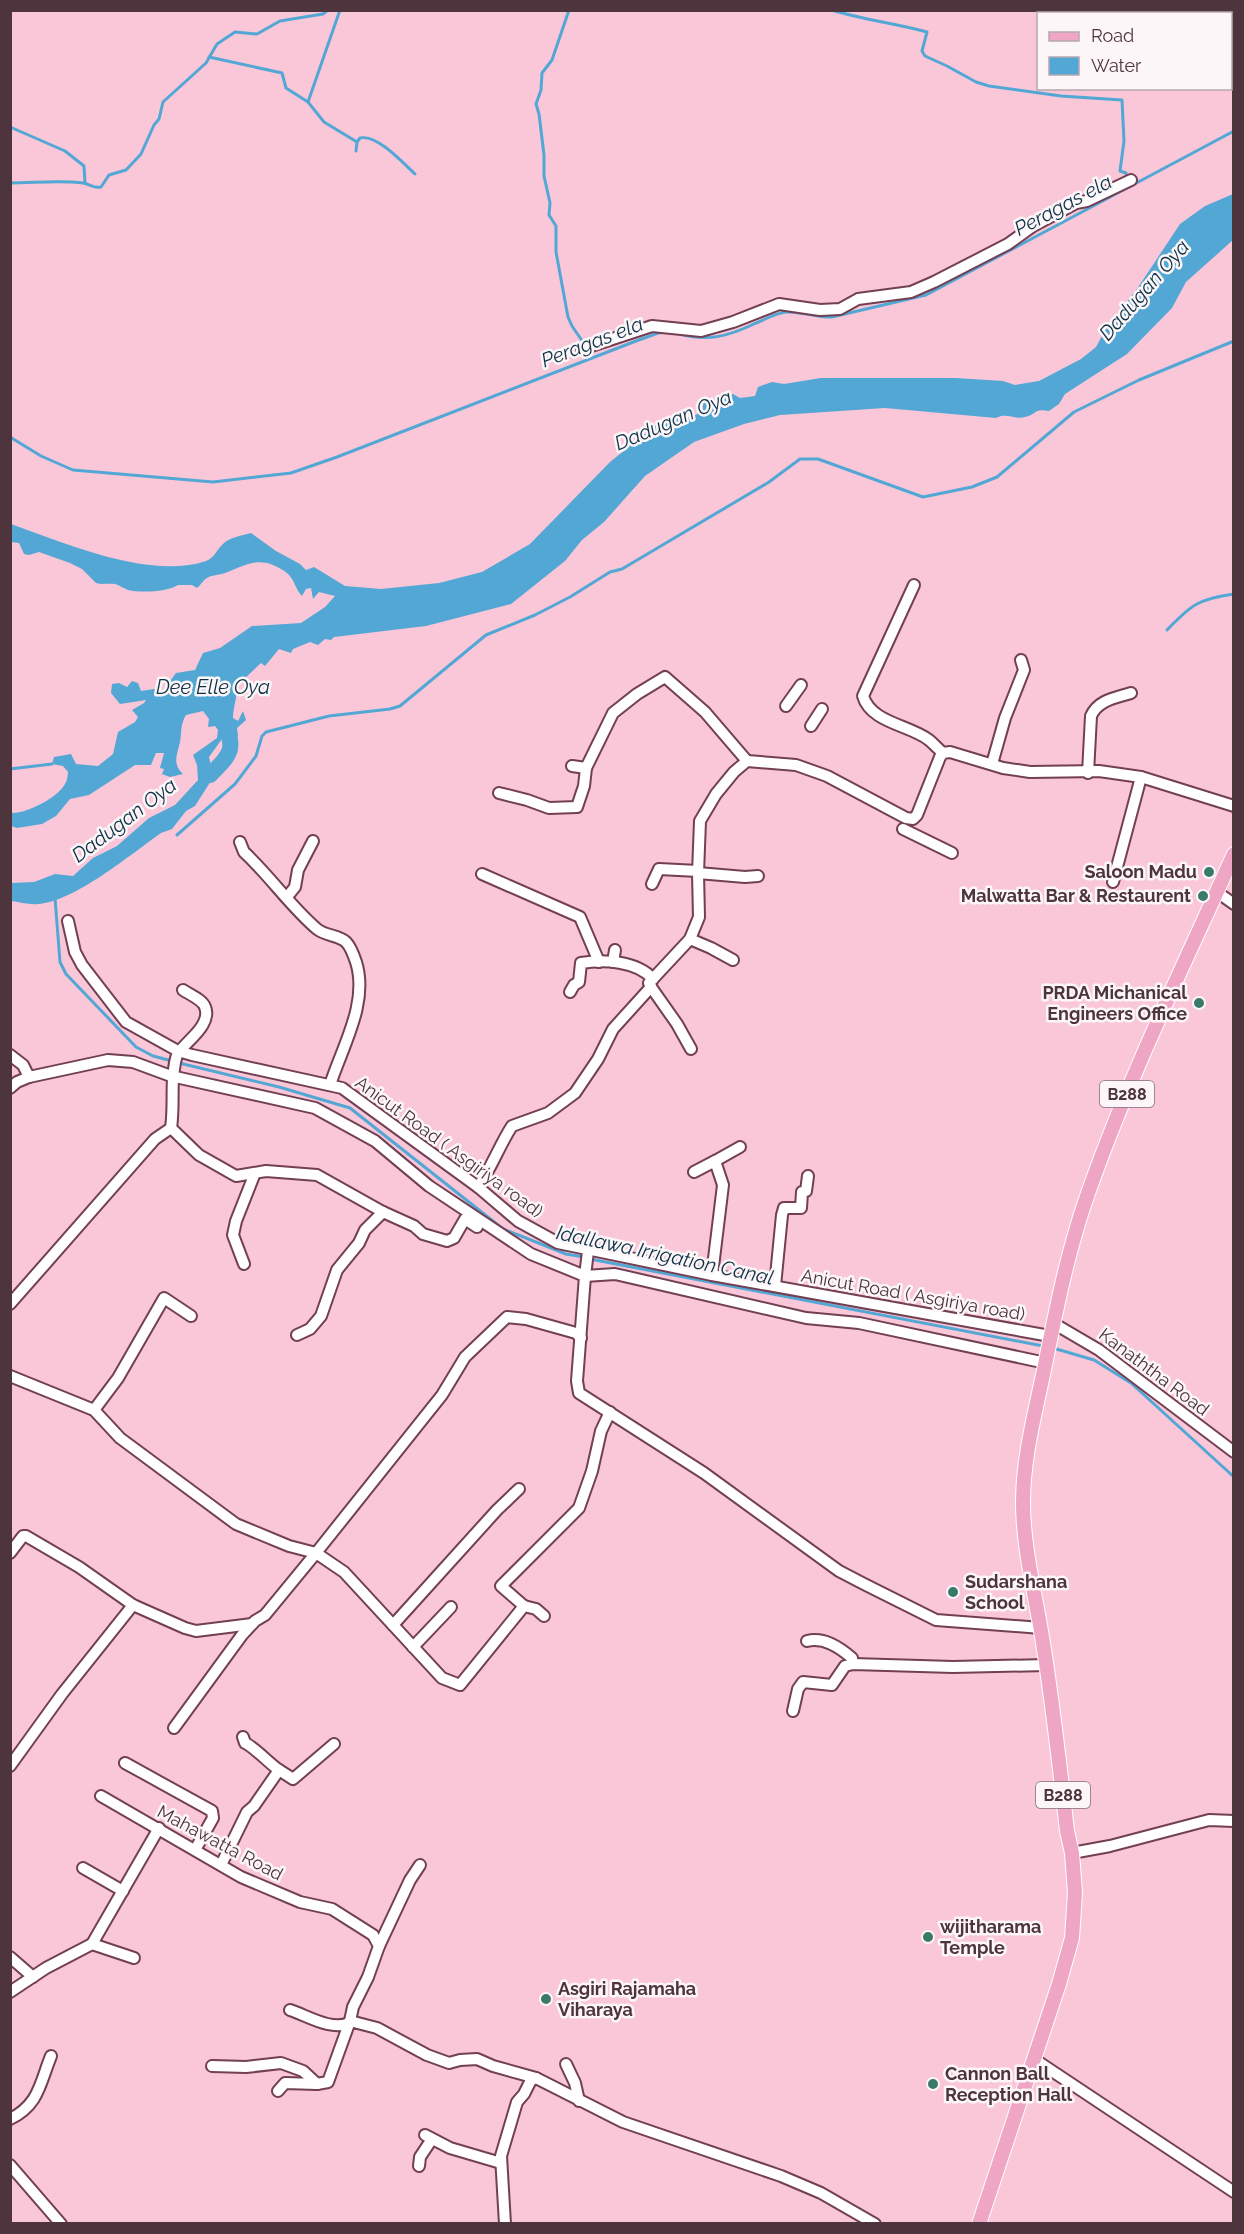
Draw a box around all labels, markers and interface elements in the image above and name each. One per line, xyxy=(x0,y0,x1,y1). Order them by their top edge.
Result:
legend xyxy=(1037,12,1232,90)
text: Road xyxy=(1091,25,1134,46)
text: Water xyxy=(1091,55,1142,76)
water label: Peragas ela xyxy=(1010,169,1116,241)
water label: Dadugan Oya xyxy=(1094,235,1194,345)
water label: Peragas ela xyxy=(538,312,646,372)
water label: Dadugan Oya xyxy=(611,385,735,455)
water label: Dee Elle Oya xyxy=(156,675,270,699)
water label: Dadugan Oya xyxy=(67,773,181,867)
place label: Saloon Madu xyxy=(1084,861,1197,882)
marker: Saloon Madu xyxy=(1202,865,1216,879)
place label: Malwatta Bar & Restaurent xyxy=(961,885,1191,906)
marker: Malwatta Bar & Restaurent xyxy=(1196,889,1210,903)
place label: PRDA Michanical Engineers Office xyxy=(1042,982,1187,1024)
marker: PRDA Michanical Engineers Office xyxy=(1192,996,1206,1010)
street label: Anicut Road ( Asgiriya road) xyxy=(351,1071,547,1222)
road number: B288 xyxy=(1100,1081,1154,1107)
water label: Idallawa Irrigation Canal xyxy=(554,1220,776,1290)
street label: Anicut Road ( Asgiriya road) xyxy=(800,1264,1027,1325)
street label: Kanaththa Road xyxy=(1095,1323,1213,1420)
place label: Sudarshana School xyxy=(965,1571,1067,1613)
marker: Sudarshana School xyxy=(946,1585,960,1599)
road number: B288 xyxy=(1036,1782,1090,1808)
street label: Mahawatta Road xyxy=(154,1801,287,1885)
place label: wijitharama Temple xyxy=(940,1916,1041,1958)
marker: wijitharama Temple xyxy=(921,1930,935,1944)
place label: Asgiri Rajamaha Viharaya xyxy=(558,1978,696,2020)
marker: Asgiri Rajamaha Viharaya xyxy=(539,1992,553,2006)
place label: Cannon Ball Reception Hall xyxy=(945,2063,1072,2105)
marker: Cannon Ball Reception Hall xyxy=(926,2077,940,2091)

